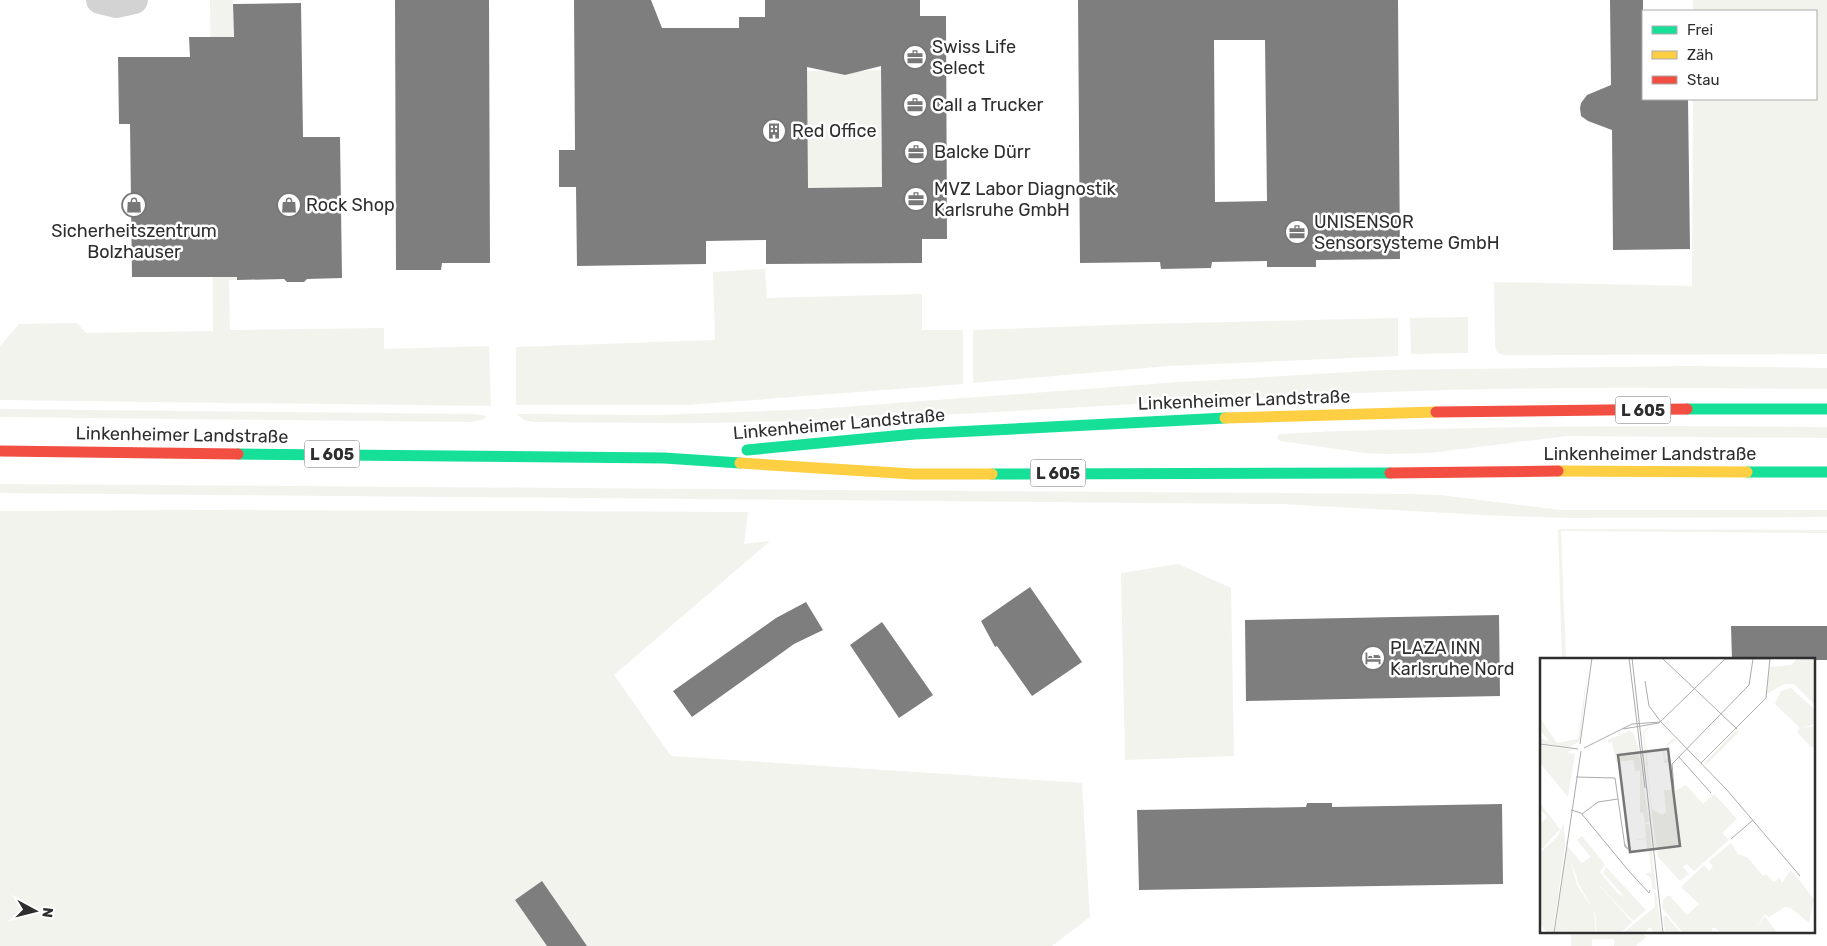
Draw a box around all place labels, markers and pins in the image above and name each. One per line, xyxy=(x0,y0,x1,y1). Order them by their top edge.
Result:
place label: Swiss Life Select xyxy=(932,36,1016,79)
office icon: Swiss Life Select xyxy=(902,44,928,70)
office icon: Call a Trucker xyxy=(902,92,928,118)
place label: Call a Trucker xyxy=(932,94,1043,116)
building icon: Red Office xyxy=(761,118,787,144)
place label: Red Office xyxy=(792,120,877,142)
office icon: Balcke Dürr xyxy=(903,139,929,165)
place label: Balcke Dürr xyxy=(934,141,1031,163)
place label: MVZ Labor Diagnostik Karlsruhe GmbH xyxy=(934,178,1116,221)
office icon: MVZ Labor Diagnostik Karlsruhe GmbH xyxy=(903,186,929,212)
shop icon: Sicherheitszentrum Bolzhauser xyxy=(121,192,147,218)
shop icon: Rock Shop xyxy=(276,192,302,218)
place label: Rock Shop xyxy=(306,194,395,216)
place label: UNISENSOR Sensorsysteme GmbH xyxy=(1314,211,1500,254)
office icon: UNISENSOR Sensorsysteme GmbH xyxy=(1284,219,1310,245)
place label: Sicherheitszentrum Bolzhauser xyxy=(51,220,217,263)
place label: PLAZA INN Karlsruhe Nord xyxy=(1390,637,1514,680)
hotel icon: PLAZA INN Karlsruhe Nord xyxy=(1360,645,1386,671)

